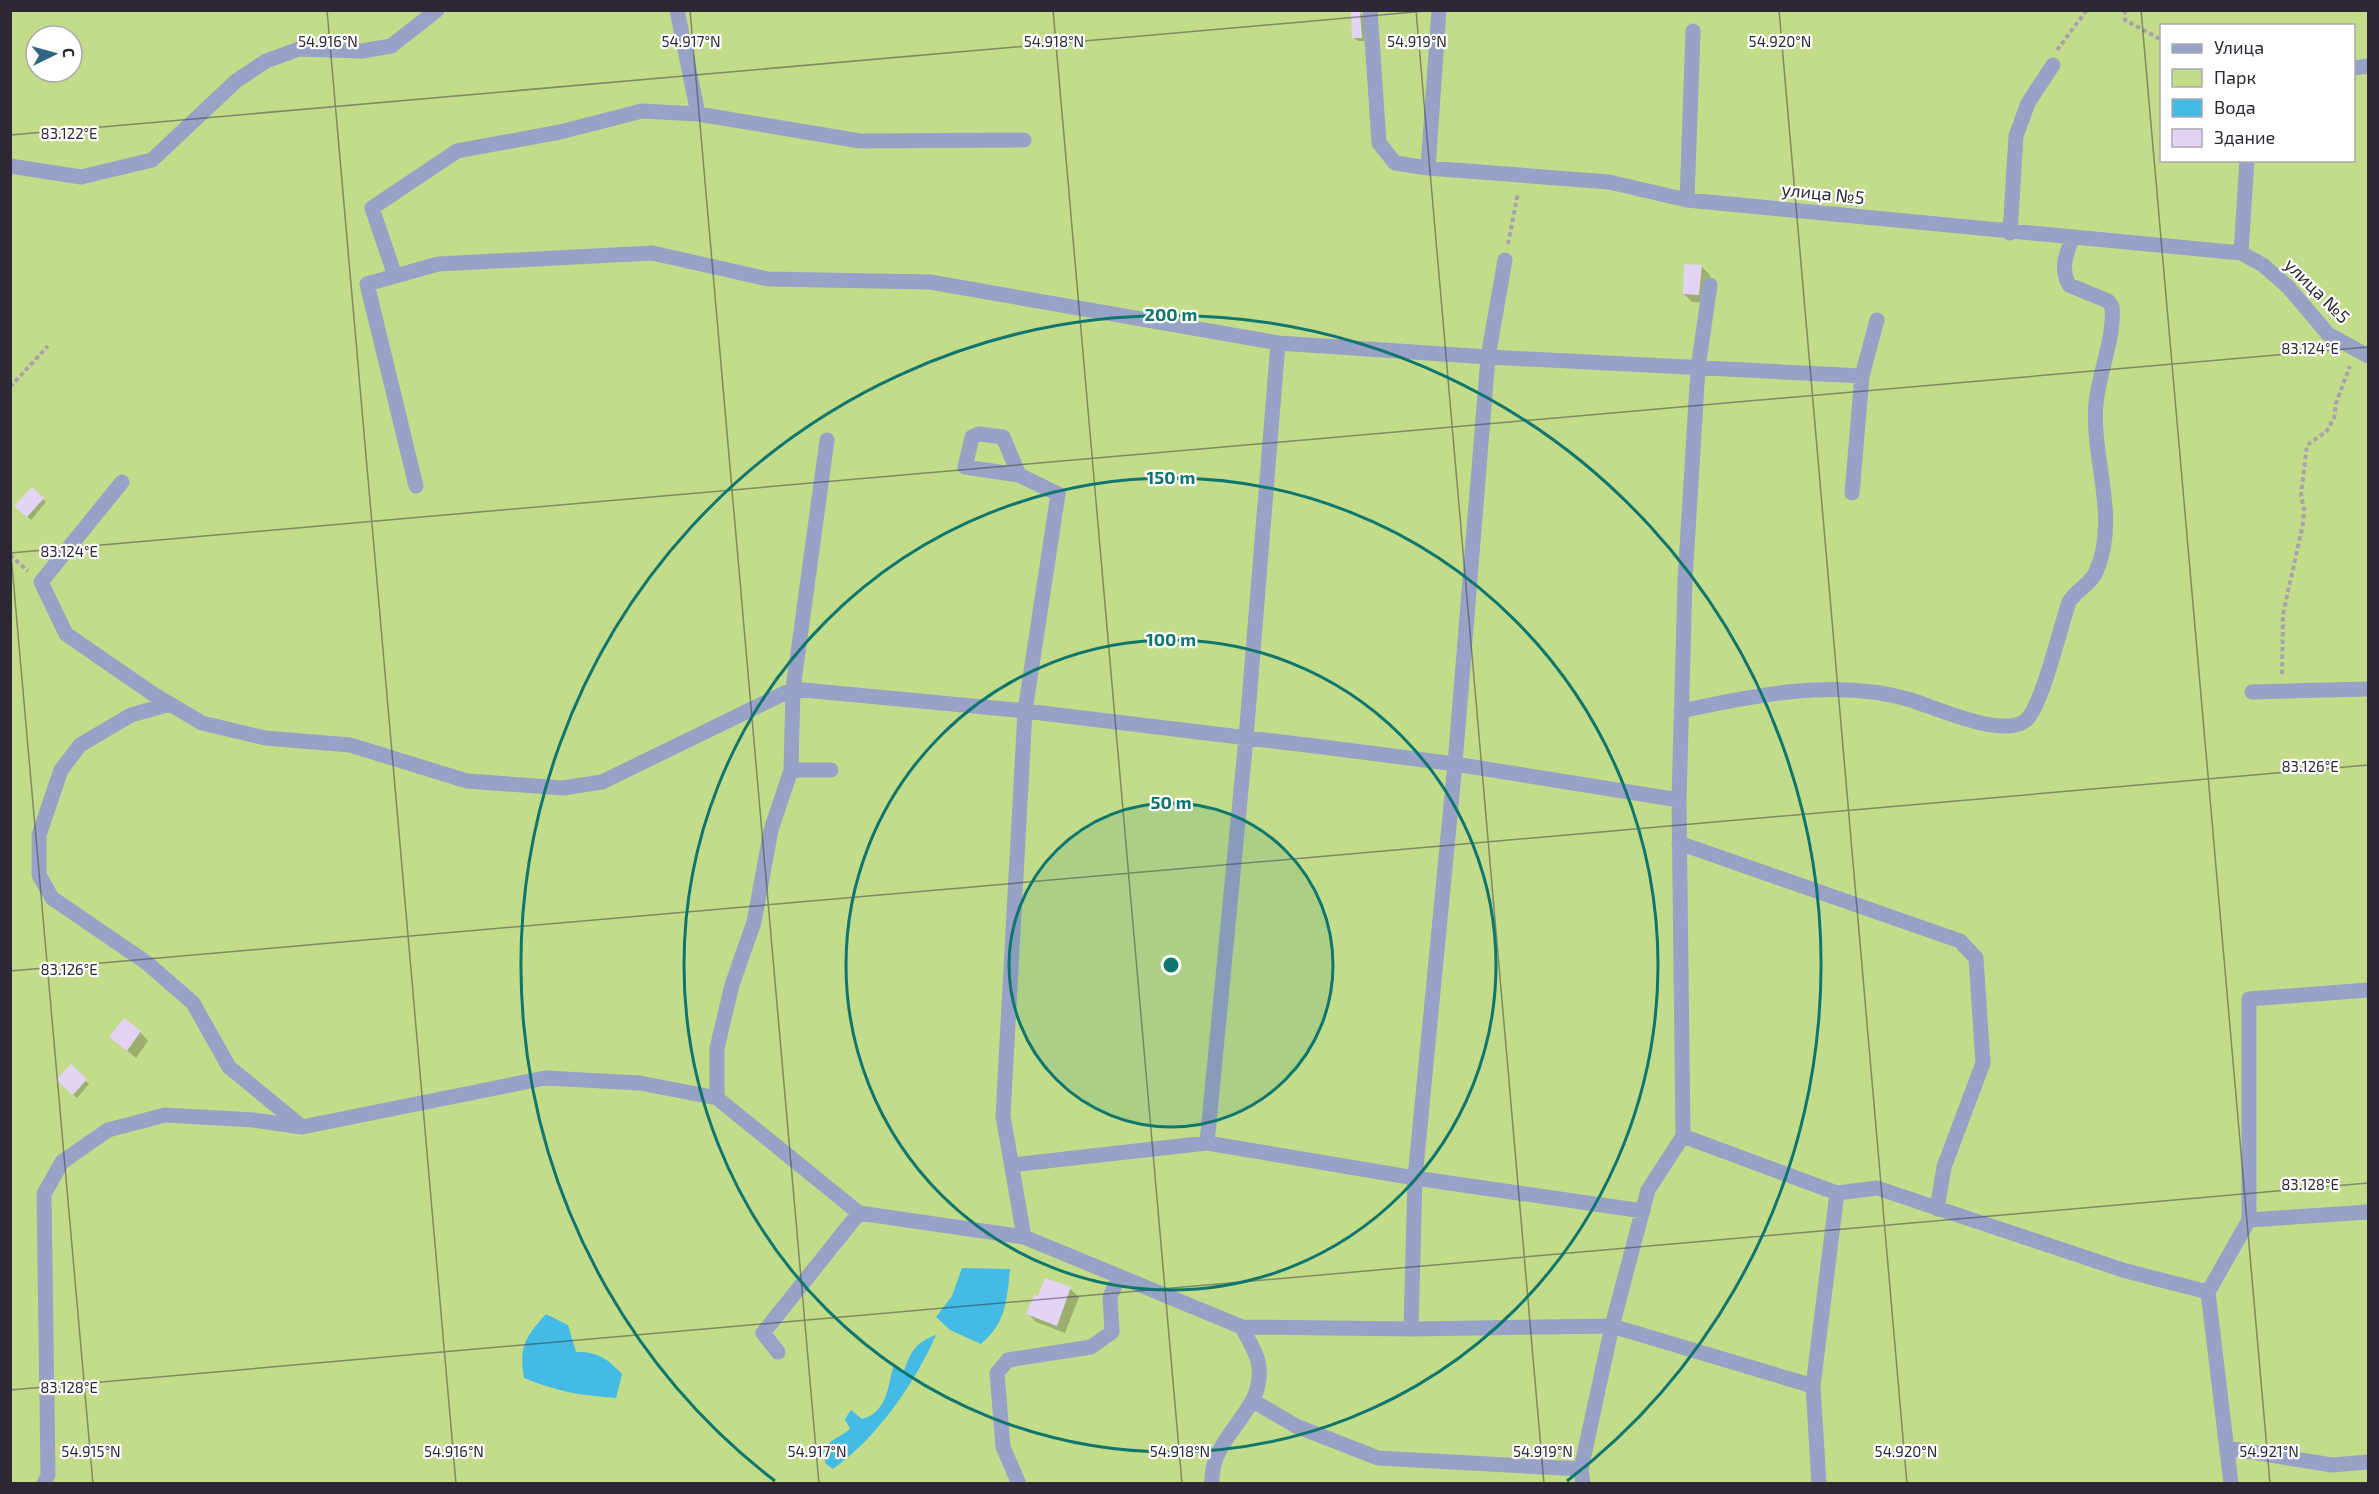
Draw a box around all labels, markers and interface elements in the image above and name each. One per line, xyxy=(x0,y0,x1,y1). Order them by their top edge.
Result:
north arrow xyxy=(24,24,84,84)
legend xyxy=(2160,24,2355,162)
text: 54.916°N xyxy=(298,32,358,50)
text: 54.917°N xyxy=(662,32,720,50)
text: 54.918°N xyxy=(1024,32,1084,50)
text: 54.919°N xyxy=(1387,32,1447,50)
text: 54.920°N xyxy=(1749,32,1811,50)
text: Улица xyxy=(2214,36,2264,58)
text: С xyxy=(60,47,79,58)
text: Парк xyxy=(2214,66,2256,88)
text: Вода xyxy=(2214,96,2256,118)
text: 83.122°E xyxy=(41,124,97,142)
text: Здание xyxy=(2214,126,2275,148)
street label: улица №5 xyxy=(1781,178,1866,208)
street label: улица №5 xyxy=(2281,253,2355,327)
text: 200 m xyxy=(1145,303,1197,325)
text: 83.124°E xyxy=(2281,339,2339,357)
text: 150 m xyxy=(1147,466,1195,488)
text: 83.124°E xyxy=(40,542,98,560)
text: 100 m xyxy=(1146,628,1196,650)
text: 83.126°E xyxy=(2281,757,2339,775)
text: 50 m xyxy=(1150,791,1192,813)
centre of rings xyxy=(1161,955,1181,975)
text: 83.126°E xyxy=(40,960,98,978)
text: 83.128°E xyxy=(2281,1175,2339,1193)
text: 83.128°E xyxy=(40,1378,98,1396)
text: 54.915°N xyxy=(61,1442,121,1460)
text: 54.916°N xyxy=(424,1442,484,1460)
text: 54.917°N xyxy=(788,1442,846,1460)
text: 54.918°N xyxy=(1150,1442,1210,1460)
text: 54.919°N xyxy=(1513,1442,1573,1460)
text: 54.920°N xyxy=(1875,1442,1937,1460)
text: 54.921°N xyxy=(2239,1442,2299,1460)

